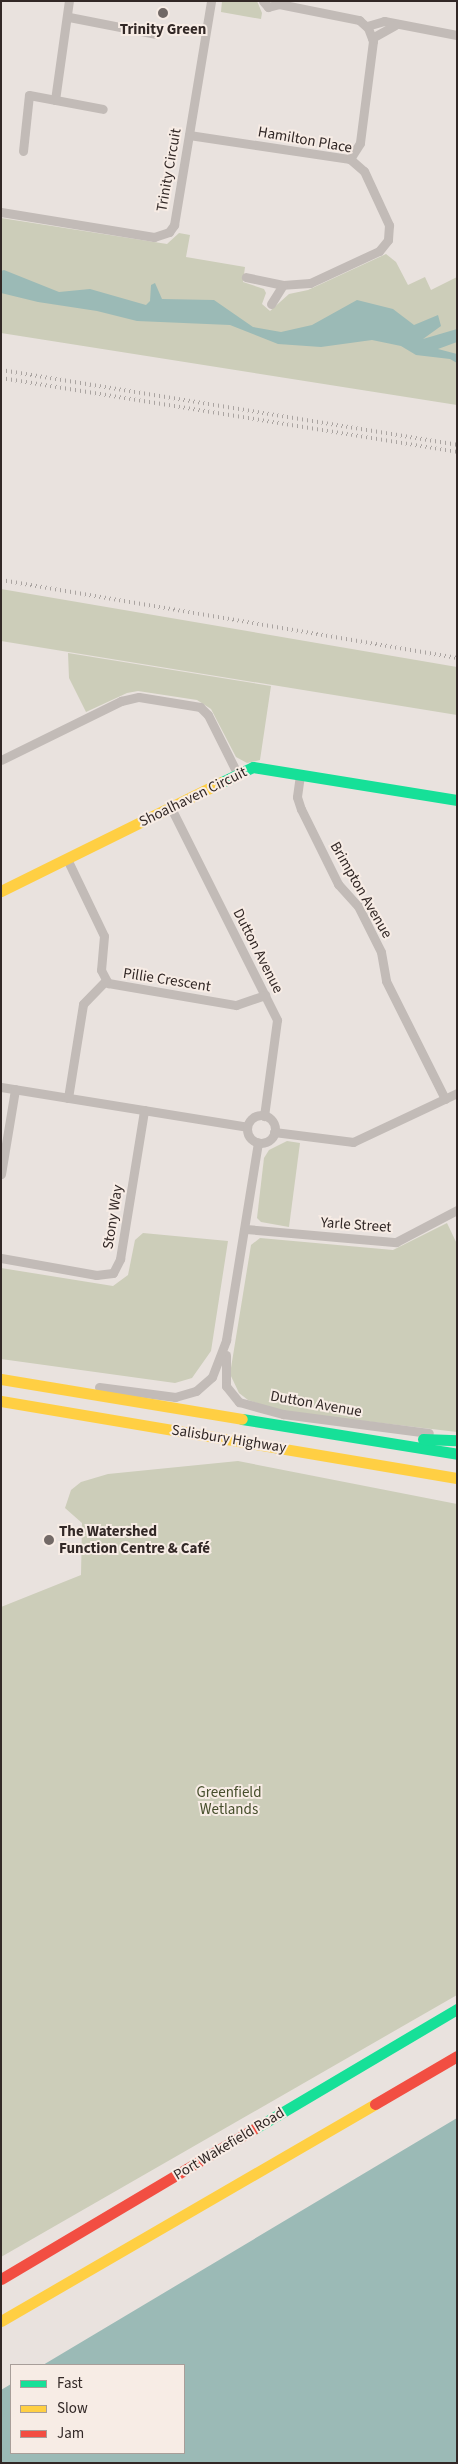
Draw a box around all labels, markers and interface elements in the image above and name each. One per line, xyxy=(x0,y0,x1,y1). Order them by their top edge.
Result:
marker: Trinity Green xyxy=(157,7,169,19)
place label: Trinity Green xyxy=(120,21,206,39)
street label: Hamilton Place xyxy=(256,123,354,157)
street label: Trinity Circuit xyxy=(153,127,185,213)
street label: Shoalhaven Circuit xyxy=(136,763,250,831)
street label: Brimpton Avenue xyxy=(326,838,396,942)
street label: Dutton Avenue xyxy=(229,906,287,996)
street label: Pillie Crescent xyxy=(122,964,212,996)
street label: Stony Way xyxy=(99,1184,127,1250)
street label: Yarle Street xyxy=(320,1214,392,1236)
street label: Dutton Avenue xyxy=(269,1387,363,1421)
street label: Salisbury Highway xyxy=(170,1421,288,1457)
place label: The Watershed Function Centre & Café xyxy=(59,1522,210,1557)
marker: The Watershed Function Centre & Café xyxy=(43,1534,55,1546)
park label: Greenfield Wetlands xyxy=(196,1783,262,1818)
street label: Port Wakefield Road xyxy=(170,2104,288,2184)
legend xyxy=(10,2364,185,2454)
text: Fast xyxy=(57,2373,83,2394)
text: Slow xyxy=(57,2398,88,2419)
text: Jam xyxy=(57,2423,84,2444)

